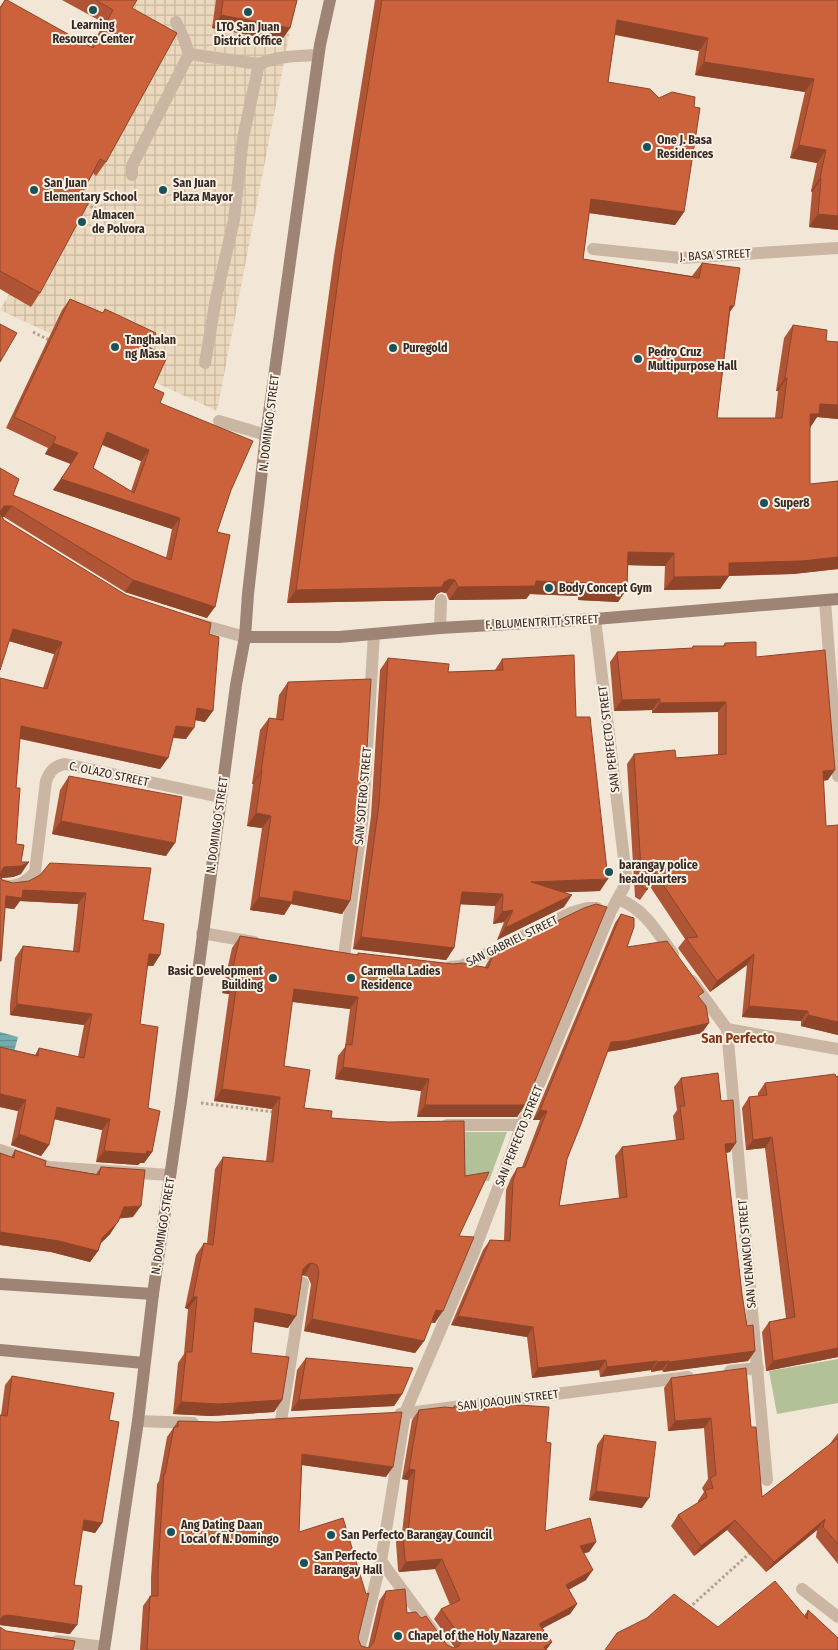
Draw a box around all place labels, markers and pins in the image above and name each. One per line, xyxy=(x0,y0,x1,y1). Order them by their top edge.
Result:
marker: Learning Resource Center xyxy=(87,4,99,16)
marker: LTO San Juan District Office xyxy=(242,6,254,18)
place label: Learning Resource Center xyxy=(52,18,134,46)
place label: LTO San Juan District Office xyxy=(214,20,282,48)
place label: One J. Basa Residences xyxy=(657,133,714,161)
marker: One J. Basa Residences xyxy=(641,141,653,153)
place label: San Juan Elementary School xyxy=(44,176,138,204)
place label: San Juan Plaza Mayor xyxy=(173,176,233,204)
marker: San Juan Elementary School xyxy=(28,184,40,196)
marker: San Juan Plaza Mayor xyxy=(157,184,169,196)
place label: Almacen de Polvora xyxy=(91,208,145,236)
marker: Almacen de Polvora xyxy=(76,216,88,228)
place label: Tanghalan ng Masa xyxy=(125,333,176,361)
marker: Tanghalan ng Masa xyxy=(109,341,121,353)
place label: Puregold xyxy=(403,341,448,355)
marker: Puregold xyxy=(387,342,399,354)
place label: Pedro Cruz Multipurpose Hall xyxy=(648,345,738,373)
marker: Pedro Cruz Multipurpose Hall xyxy=(632,353,644,365)
place label: Super8 xyxy=(774,496,810,510)
marker: Super8 xyxy=(758,497,770,509)
place label: Body Concept Gym xyxy=(559,581,652,595)
marker: Body Concept Gym xyxy=(543,582,555,594)
place label: barangay police headquarters xyxy=(619,858,698,886)
marker: barangay police headquarters xyxy=(603,866,615,878)
place label: Basic Development Building xyxy=(168,964,264,992)
place label: Carmella Ladies Residence xyxy=(361,964,441,992)
marker: Basic Development Building xyxy=(267,972,279,984)
marker: Carmella Ladies Residence xyxy=(345,972,357,984)
place label: Ang Dating Daan Local of N. Domingo xyxy=(180,1518,280,1546)
marker: Ang Dating Daan Local of N. Domingo xyxy=(165,1526,177,1538)
place label: San Perfecto Barangay Council xyxy=(341,1528,493,1542)
marker: San Perfecto Barangay Council xyxy=(325,1529,337,1541)
place label: San Perfecto Barangay Hall xyxy=(314,1549,383,1577)
marker: San Perfecto Barangay Hall xyxy=(298,1557,310,1569)
place label: Chapel of the Holy Nazarene xyxy=(408,1629,548,1643)
marker: Chapel of the Holy Nazarene xyxy=(392,1630,404,1642)

